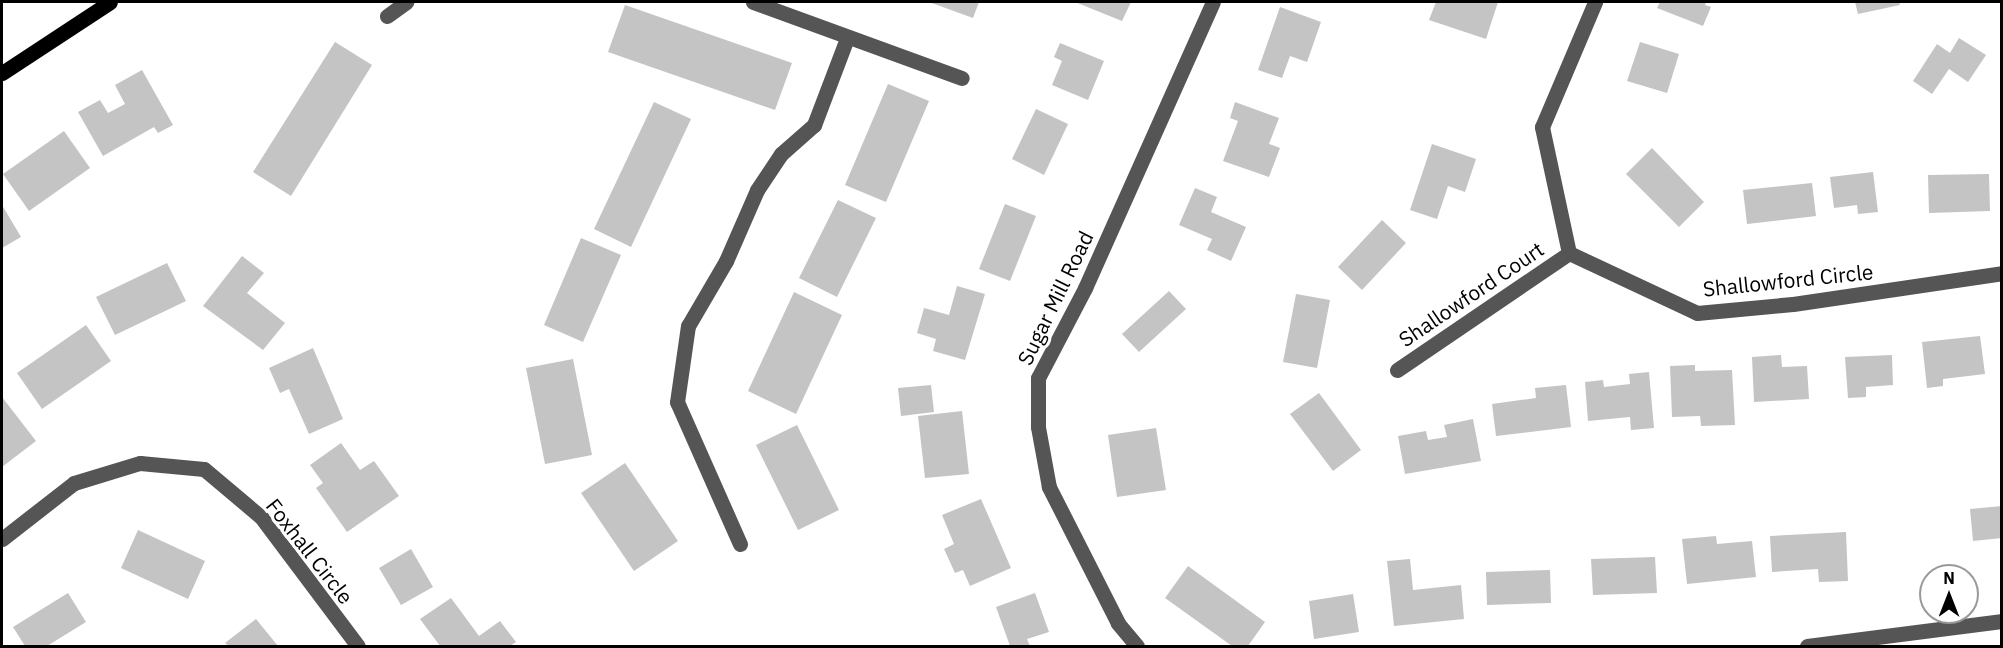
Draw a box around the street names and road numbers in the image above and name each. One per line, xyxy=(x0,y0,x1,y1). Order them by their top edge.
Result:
street label: Sugar Mill Road xyxy=(1012,227,1098,369)
street label: Shallowford Court xyxy=(1394,236,1548,352)
street label: Shallowford Circle xyxy=(1701,259,1875,301)
street label: Foxhall Circle xyxy=(261,493,359,609)

